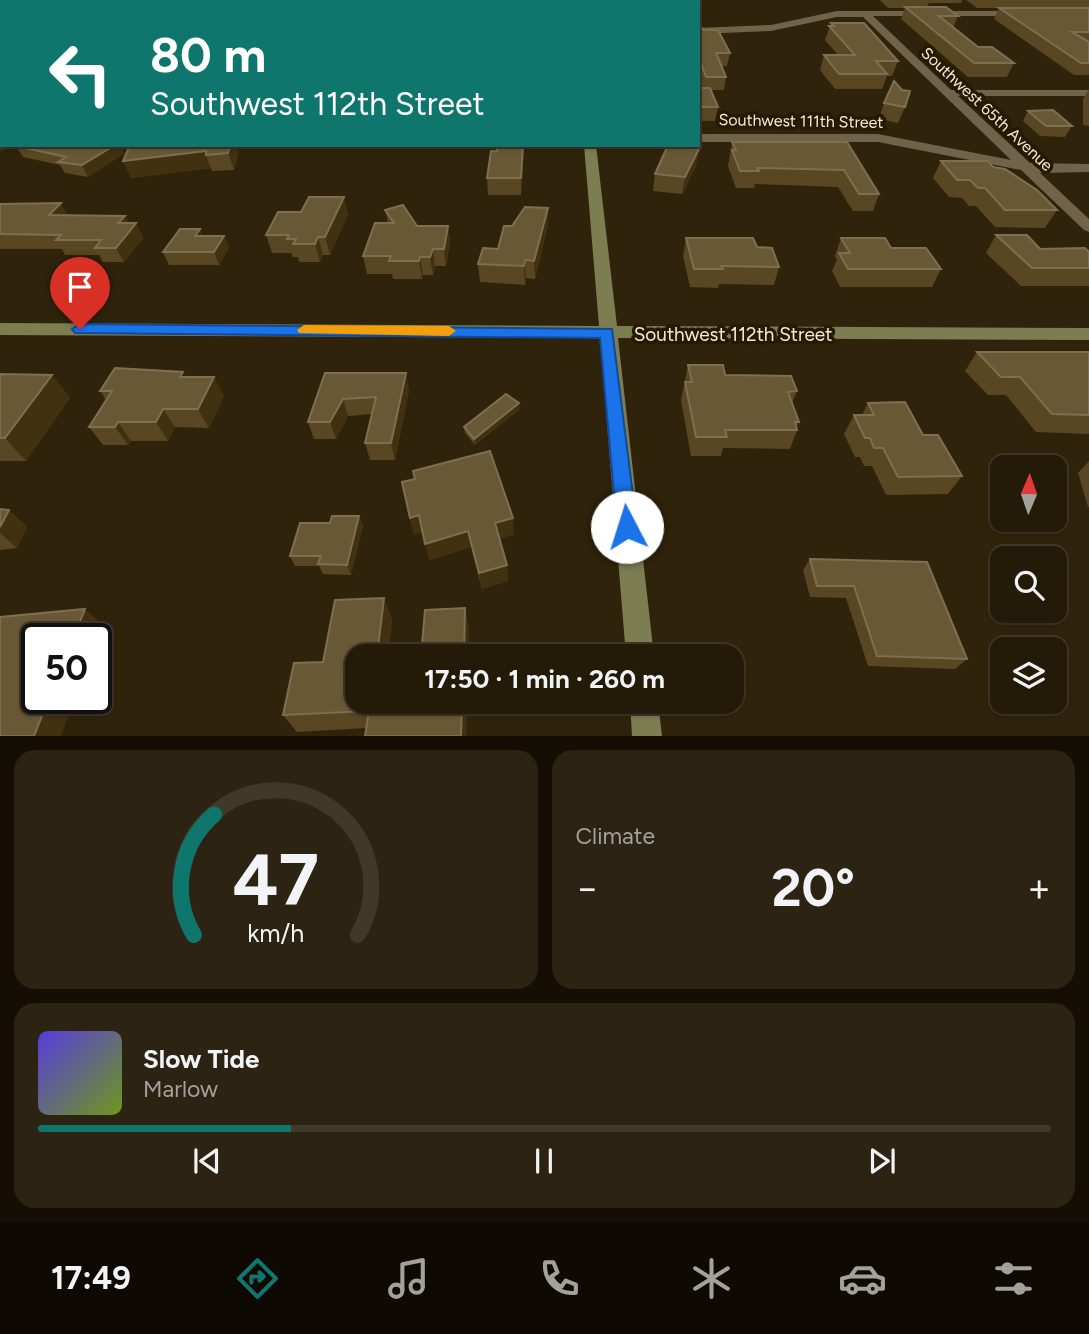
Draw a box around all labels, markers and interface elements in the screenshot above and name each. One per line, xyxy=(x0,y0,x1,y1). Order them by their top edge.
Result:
text: 80 m xyxy=(150,25,266,84)
icon: left xyxy=(35,28,126,119)
street label: Southwest 65th Avenue xyxy=(917,43,1057,175)
text: Southwest 112th Street xyxy=(150,85,485,123)
street label: Southwest 111th Street xyxy=(718,110,884,132)
pin xyxy=(50,257,110,329)
icon: arrive xyxy=(61,268,99,306)
street label: Southwest 112th Street xyxy=(634,323,832,346)
north arrow xyxy=(990,455,1068,532)
map controls xyxy=(990,455,1067,714)
position arrow xyxy=(590,490,664,564)
button: search xyxy=(990,546,1067,623)
speed limit sign: 50 xyxy=(21,623,112,714)
button: layers xyxy=(990,637,1067,714)
text: 17:50 · 1 min · 260 m xyxy=(424,663,665,695)
text: Climate xyxy=(576,822,655,850)
text: 47 xyxy=(232,837,319,924)
text: 20° xyxy=(772,857,855,919)
text: − xyxy=(576,865,599,911)
text: + xyxy=(1027,865,1051,911)
text: km/h xyxy=(247,918,304,948)
text: Slow Tide xyxy=(143,1043,259,1075)
text: Marlow xyxy=(143,1075,218,1103)
icon: previous xyxy=(188,1142,226,1180)
icon: pause xyxy=(525,1142,563,1180)
icon: next xyxy=(863,1142,901,1180)
icon: directions xyxy=(233,1254,282,1303)
icon: music xyxy=(384,1254,433,1303)
icon: phone xyxy=(535,1254,584,1303)
icon: climate xyxy=(687,1254,736,1303)
icon: car xyxy=(838,1254,887,1303)
icon: filters xyxy=(989,1254,1038,1303)
text: 17:49 xyxy=(51,1259,131,1297)

